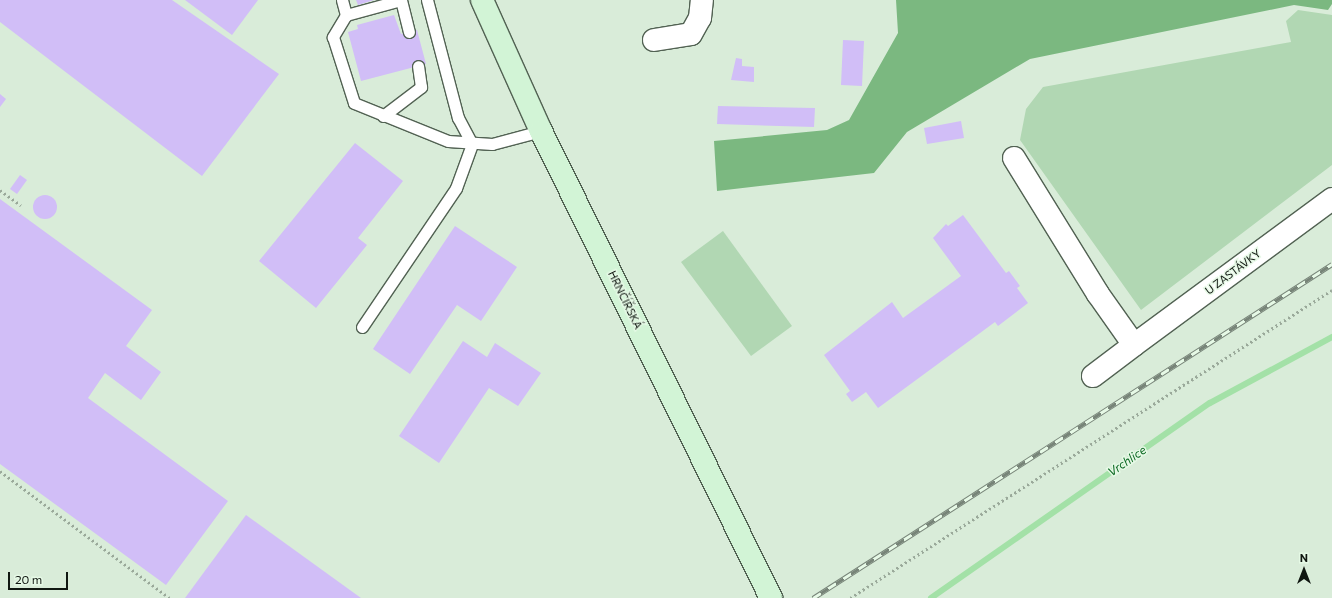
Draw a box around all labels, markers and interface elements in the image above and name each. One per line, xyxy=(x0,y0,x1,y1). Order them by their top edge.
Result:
street label: U ZASTÁVKY xyxy=(1203,247,1263,297)
street label: HRNČÍŘSKÁ xyxy=(605,269,645,331)
water label: Vrchlice xyxy=(1105,443,1149,479)
north arrow xyxy=(1284,550,1324,590)
text: N xyxy=(1300,551,1308,564)
scale bar xyxy=(10,564,70,590)
text: 20 m xyxy=(15,572,42,586)

